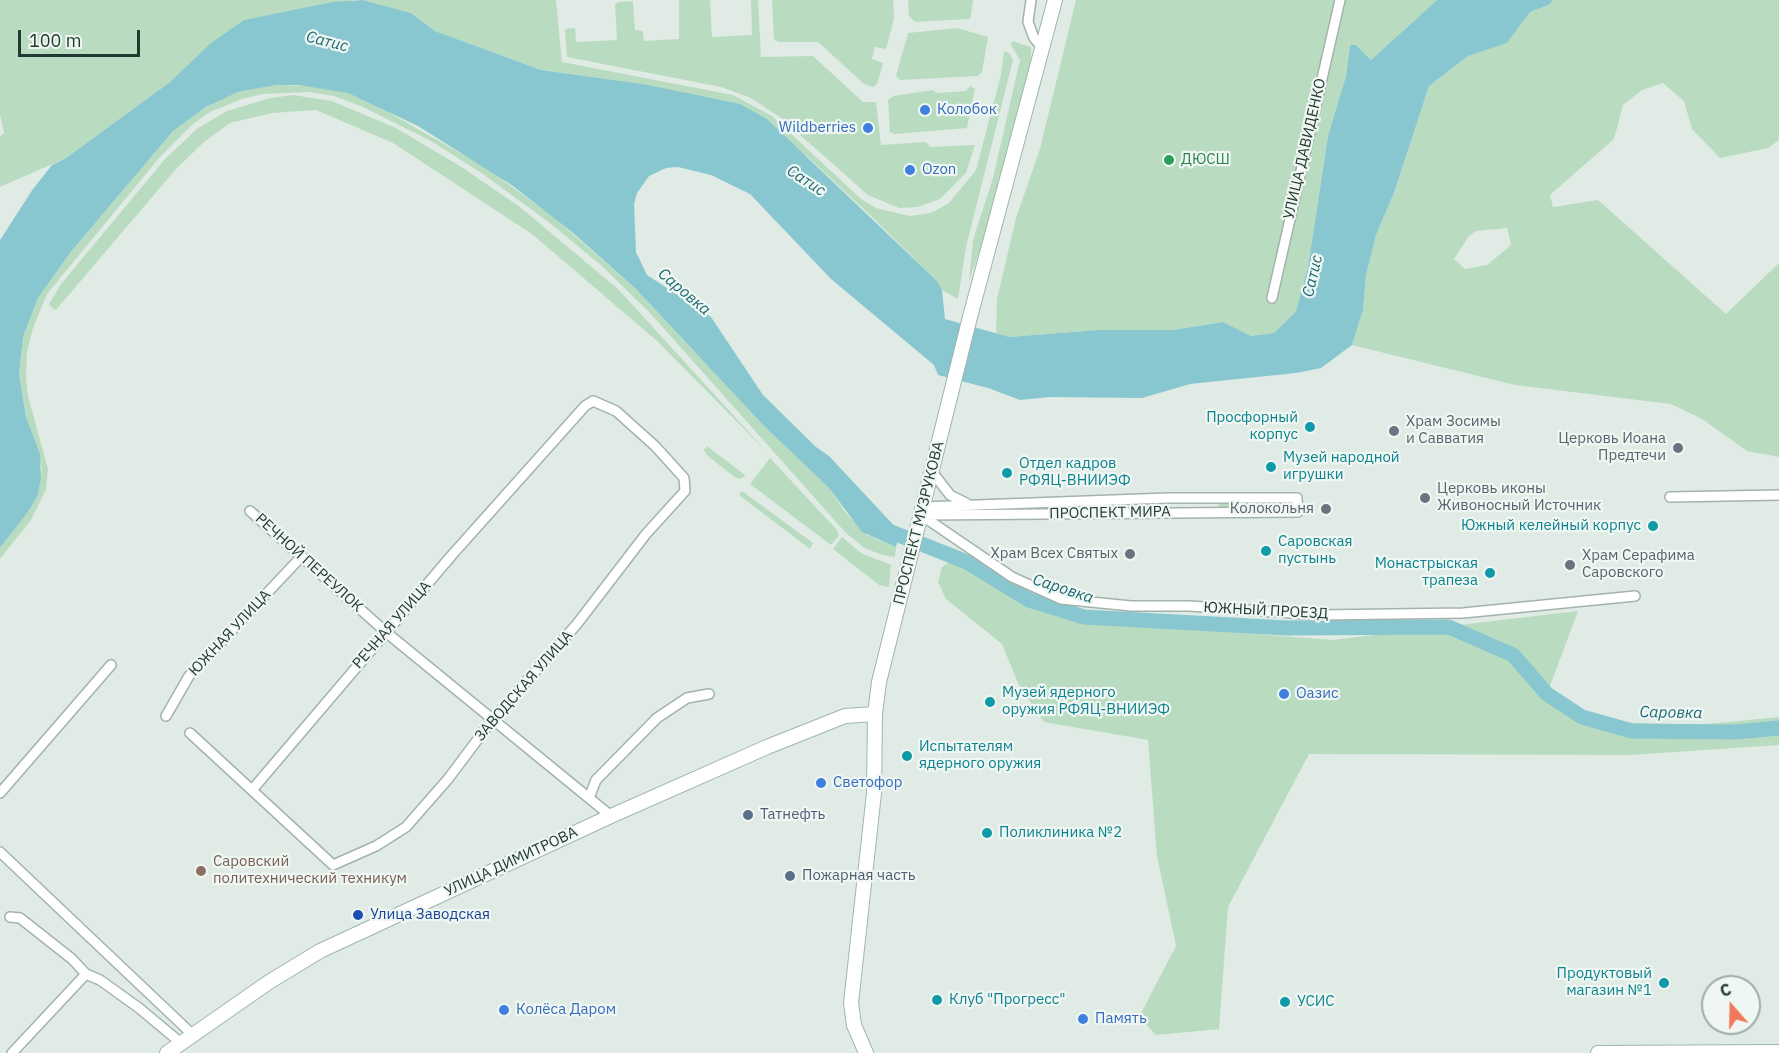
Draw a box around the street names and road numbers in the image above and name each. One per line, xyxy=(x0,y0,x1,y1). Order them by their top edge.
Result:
street label: УЛИЦА ДАВИДЕНКО xyxy=(1280,77,1330,221)
street label: ПРОСПЕКТ МУЗРУКОВА xyxy=(890,439,948,607)
street label: ПРОСПЕКТ МИРА xyxy=(1049,503,1171,523)
street label: РЕЧНОЙ ПЕРЕУЛОК xyxy=(251,510,367,616)
street label: РЕЧНАЯ УЛИЦА xyxy=(349,577,435,673)
street label: ЮЖНАЯ УЛИЦА xyxy=(185,586,275,680)
street label: ЮЖНЫЙ ПРОЕЗД xyxy=(1203,599,1329,623)
street label: ЗАВОДСКАЯ УЛИЦА xyxy=(471,627,577,745)
street label: УЛИЦА ДИМИТРОВА xyxy=(442,823,580,901)

